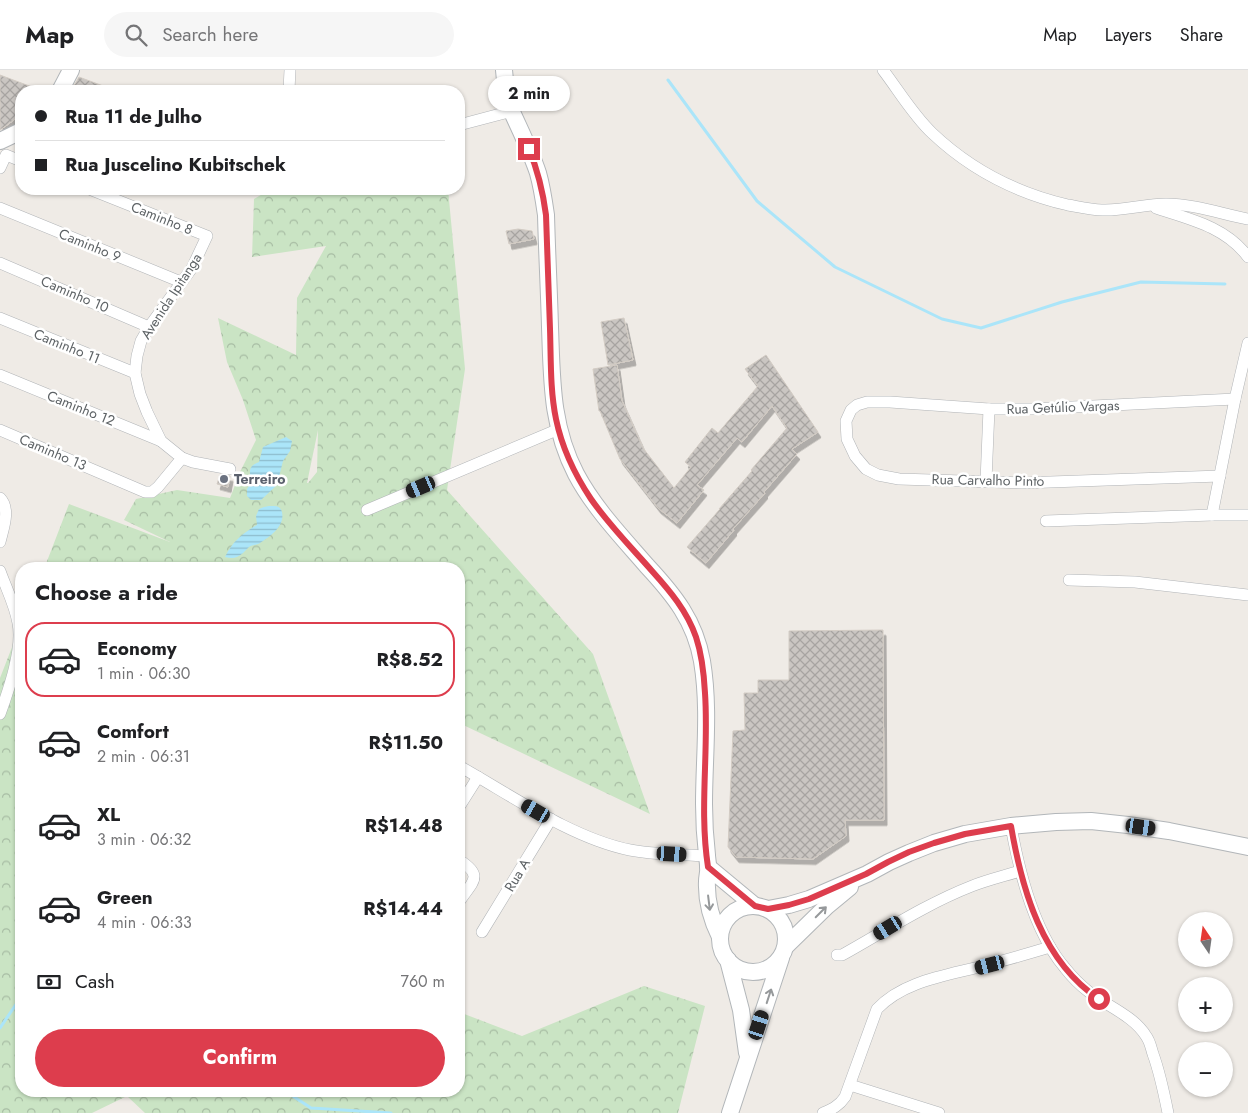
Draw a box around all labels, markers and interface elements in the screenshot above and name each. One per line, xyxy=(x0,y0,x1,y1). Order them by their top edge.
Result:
search box xyxy=(104,12,454,57)
text: Map xyxy=(25,17,74,52)
icon: search xyxy=(122,21,150,49)
text: Search here xyxy=(162,21,258,48)
text: Map xyxy=(1043,22,1077,48)
text: Layers xyxy=(1105,22,1152,48)
text: Share xyxy=(1180,22,1223,48)
callout: 2 min xyxy=(488,77,570,112)
text: 2 min xyxy=(508,82,550,105)
text: Rua 11 de Julho xyxy=(65,103,202,130)
route end xyxy=(518,138,540,160)
text: Rua Juscelino Kubitschek xyxy=(65,151,286,178)
street label: Caminho 8 xyxy=(128,197,196,239)
street label: Caminho 9 xyxy=(56,223,124,267)
street label: Avenida Ipitanga xyxy=(136,249,206,343)
street label: Caminho 10 xyxy=(38,271,112,317)
street label: Caminho 11 xyxy=(31,324,103,368)
street label: Caminho 12 xyxy=(44,385,118,431)
street label: Rua Getúlio Vargas xyxy=(1006,395,1120,419)
street label: Caminho 13 xyxy=(16,429,90,475)
place label: Terreiro xyxy=(234,469,285,489)
street label: Rua Carvalho Pinto xyxy=(932,469,1045,491)
marker: Terreiro xyxy=(218,473,230,485)
car xyxy=(404,474,437,500)
text: Choose a ride xyxy=(35,576,178,608)
text: Economy xyxy=(97,635,177,662)
icon: car xyxy=(37,637,82,682)
text: R$8.52 xyxy=(376,646,443,673)
text: 1 min · 06:30 xyxy=(97,662,190,685)
text: Comfort xyxy=(97,718,169,745)
icon: car xyxy=(37,720,82,765)
text: R$11.50 xyxy=(369,729,443,756)
text: 2 min · 06:31 xyxy=(97,745,190,768)
car xyxy=(519,797,552,825)
text: XL xyxy=(97,801,120,828)
icon: car xyxy=(37,803,82,848)
text: R$14.48 xyxy=(365,812,443,839)
car xyxy=(1125,817,1156,837)
text: 3 min · 06:32 xyxy=(97,828,191,851)
car xyxy=(656,846,687,862)
street label: Rua A xyxy=(499,854,535,895)
text: Green xyxy=(97,884,153,911)
icon: car xyxy=(37,886,82,931)
text: R$14.44 xyxy=(363,895,443,922)
one-way arrow xyxy=(704,895,714,911)
one-way arrow xyxy=(814,906,827,918)
text: 4 min · 06:33 xyxy=(97,911,192,934)
north arrow xyxy=(1178,912,1232,968)
map controls xyxy=(1178,912,1233,1097)
car xyxy=(871,914,904,942)
car xyxy=(973,954,1006,976)
icon: cash xyxy=(35,968,63,996)
text: Cash xyxy=(75,968,115,995)
text: 760 m xyxy=(401,970,445,993)
button: + xyxy=(1178,977,1233,1032)
one-way arrow xyxy=(764,988,774,1004)
route start xyxy=(1088,988,1110,1010)
car xyxy=(747,1008,770,1042)
button: Confirm xyxy=(35,1029,445,1087)
button: − xyxy=(1178,1042,1233,1097)

